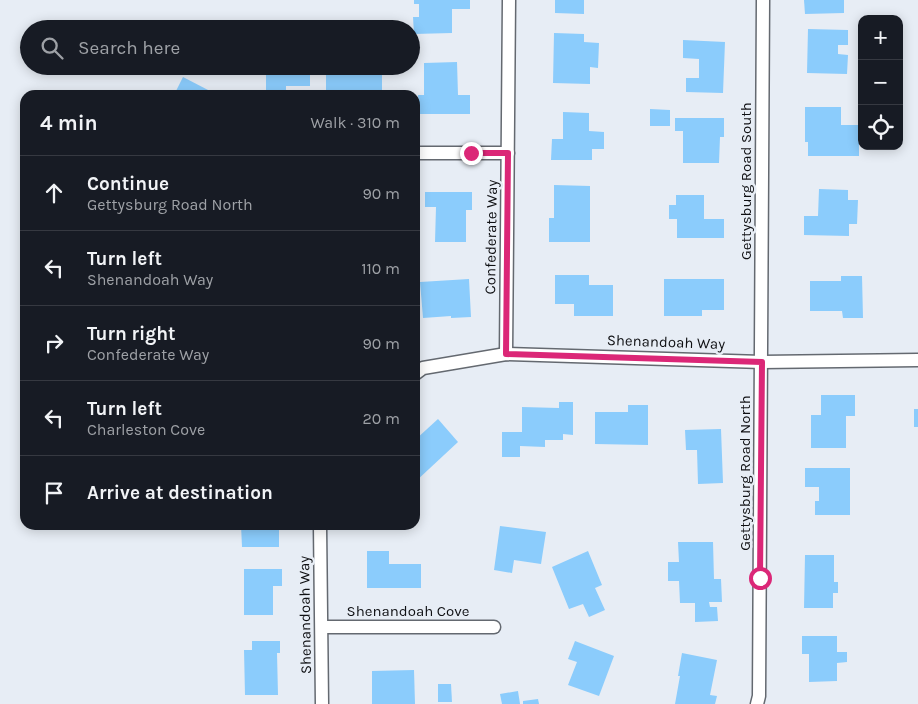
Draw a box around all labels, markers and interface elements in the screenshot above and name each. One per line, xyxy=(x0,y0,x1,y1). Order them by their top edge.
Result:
map controls xyxy=(858,15,903,150)
button: + xyxy=(858,15,903,60)
search box xyxy=(20,20,420,75)
icon: search xyxy=(38,34,66,62)
text: Search here xyxy=(78,37,180,59)
button: − xyxy=(858,60,903,105)
street label: Gettysburg Road South xyxy=(737,102,755,260)
button: locate xyxy=(858,105,903,150)
text: 4 min xyxy=(40,111,98,135)
text: Walk · 310 m xyxy=(310,113,400,132)
route end xyxy=(460,142,483,165)
text: Continue xyxy=(87,173,169,195)
icon: ahead xyxy=(40,179,68,207)
street label: Confederate Way xyxy=(481,180,501,294)
text: 90 m xyxy=(362,184,400,203)
text: Gettysburg Road North xyxy=(87,195,253,214)
text: Turn left xyxy=(87,248,162,270)
icon: left xyxy=(40,254,68,282)
text: 110 m xyxy=(361,259,400,278)
text: Shenandoah Way xyxy=(87,270,213,289)
text: Turn right xyxy=(87,323,176,345)
icon: right xyxy=(40,329,68,357)
street label: Shenandoah Way xyxy=(607,331,725,353)
text: 90 m xyxy=(362,334,400,353)
text: Confederate Way xyxy=(87,345,209,364)
street label: Gettysburg Road North xyxy=(736,395,754,551)
text: Turn left xyxy=(87,398,162,420)
icon: left xyxy=(40,404,68,432)
text: 20 m xyxy=(362,409,400,428)
text: Charleston Cove xyxy=(87,420,205,439)
icon: arrive xyxy=(40,479,68,507)
text: Arrive at destination xyxy=(87,482,273,504)
street label: Shenandoah Way xyxy=(295,556,315,674)
route start xyxy=(749,567,772,590)
street label: Shenandoah Cove xyxy=(347,602,469,620)

